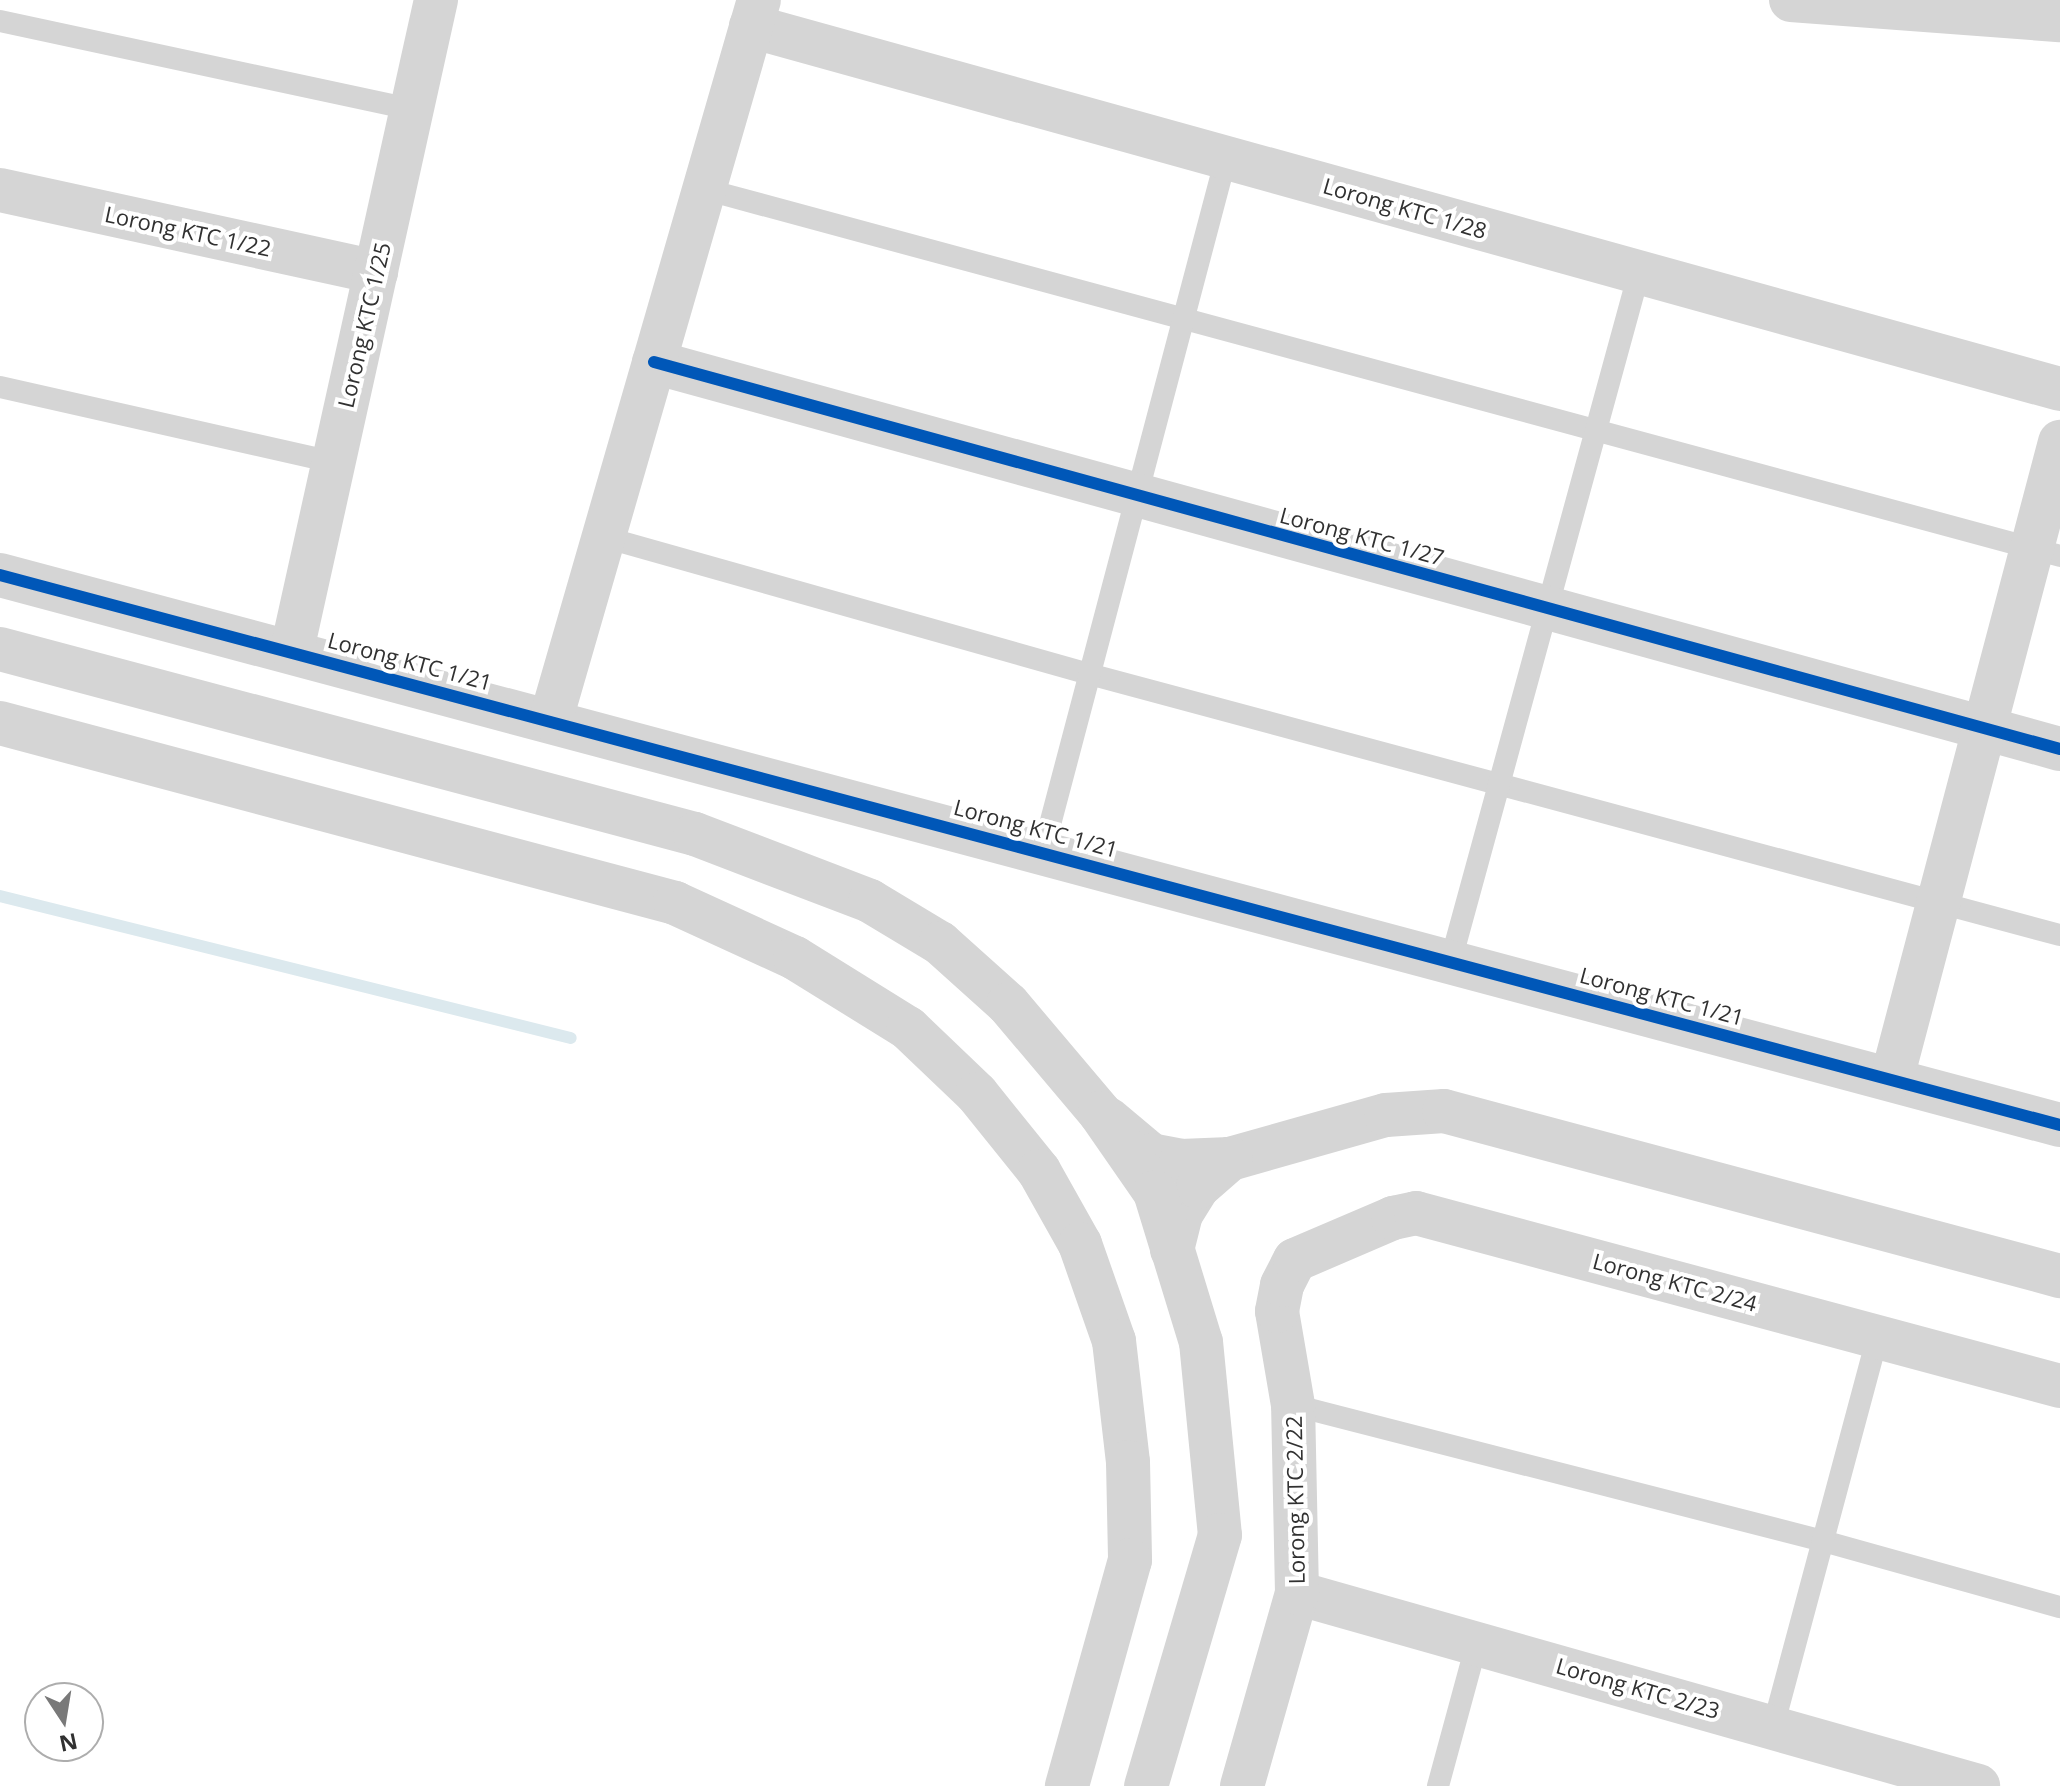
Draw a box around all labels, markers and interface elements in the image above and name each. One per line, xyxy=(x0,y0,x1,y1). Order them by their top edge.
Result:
street label: Lorong KTC 1/28 xyxy=(1320,172,1490,244)
street label: Lorong KTC 1/22 xyxy=(103,201,273,261)
street label: Lorong KTC 1/25 xyxy=(332,240,396,410)
street label: Lorong KTC 1/27 xyxy=(1277,501,1447,571)
street label: Lorong KTC 1/21 xyxy=(325,626,495,696)
street label: Lorong KTC 1/21 xyxy=(951,793,1121,863)
street label: Lorong KTC 1/21 xyxy=(1577,961,1747,1031)
street label: Lorong KTC 2/24 xyxy=(1590,1247,1760,1317)
street label: Lorong KTC 2/22 xyxy=(1280,1415,1310,1585)
street label: Lorong KTC 2/23 xyxy=(1553,1652,1723,1724)
north arrow xyxy=(24,1682,104,1762)
text: N xyxy=(57,1727,80,1760)

